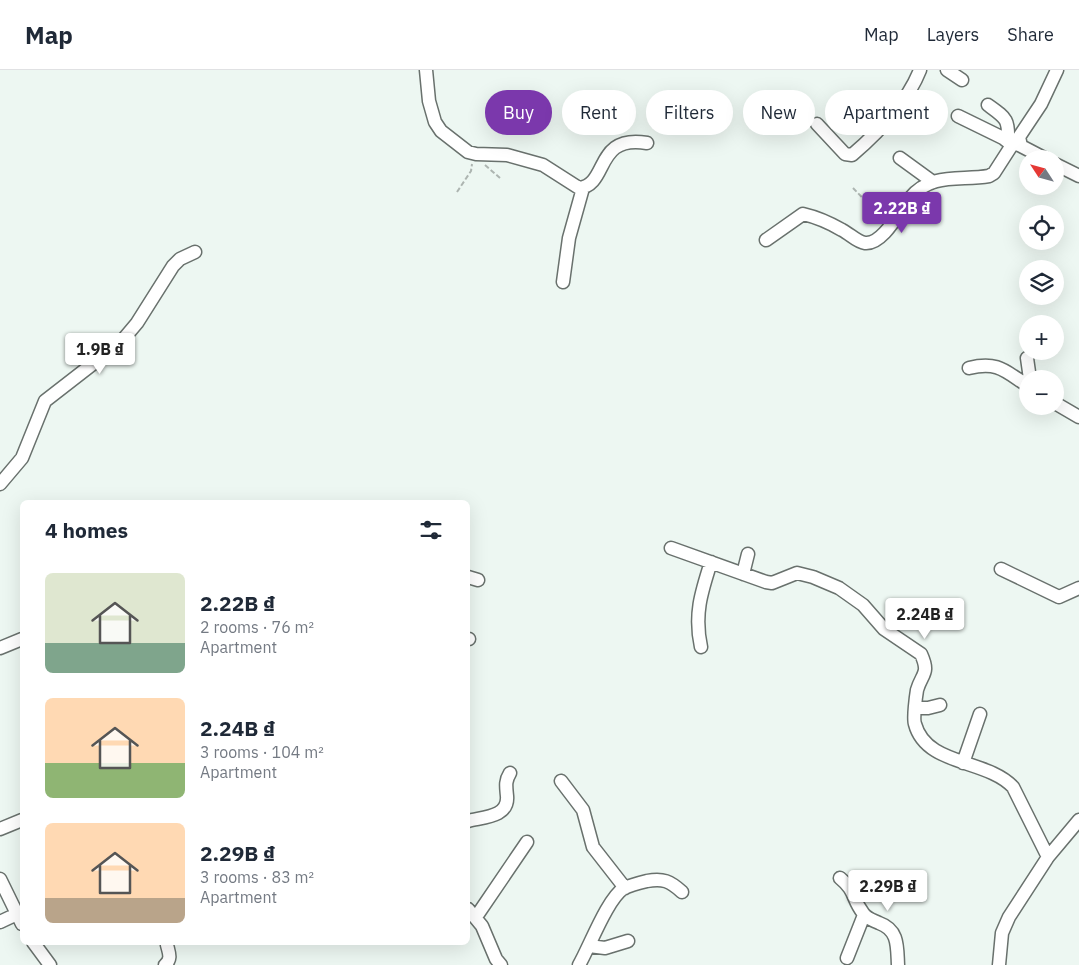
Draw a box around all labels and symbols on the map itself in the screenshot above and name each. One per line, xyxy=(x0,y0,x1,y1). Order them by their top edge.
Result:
north arrow xyxy=(1019,150,1064,195)
pin: 2.22B ₫ xyxy=(856,191,948,234)
pin: 1.9B ₫ xyxy=(59,332,141,375)
pin: 2.24B ₫ xyxy=(879,598,971,640)
pin: 2.29B ₫ xyxy=(842,870,934,912)

